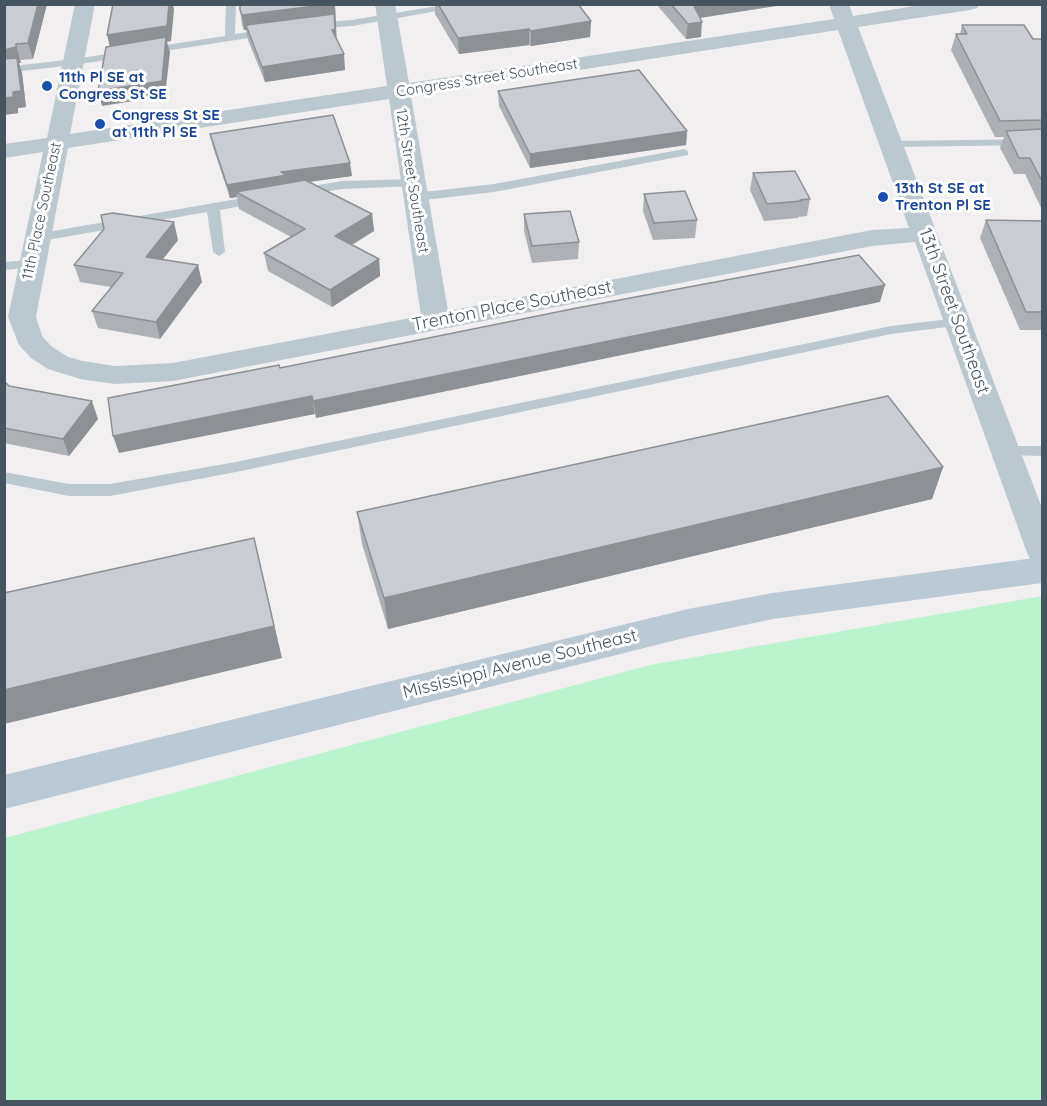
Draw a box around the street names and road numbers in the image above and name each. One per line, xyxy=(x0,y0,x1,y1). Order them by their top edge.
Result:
street label: Congress Street Southeast xyxy=(395,55,579,101)
street label: 12th Street Southeast xyxy=(392,107,432,255)
street label: 11th Place Southeast xyxy=(19,141,65,281)
street label: 13th Street Southeast xyxy=(914,225,994,397)
street label: Trenton Place Southeast xyxy=(411,276,613,336)
street label: Mississippi Avenue Southeast xyxy=(401,624,639,704)

